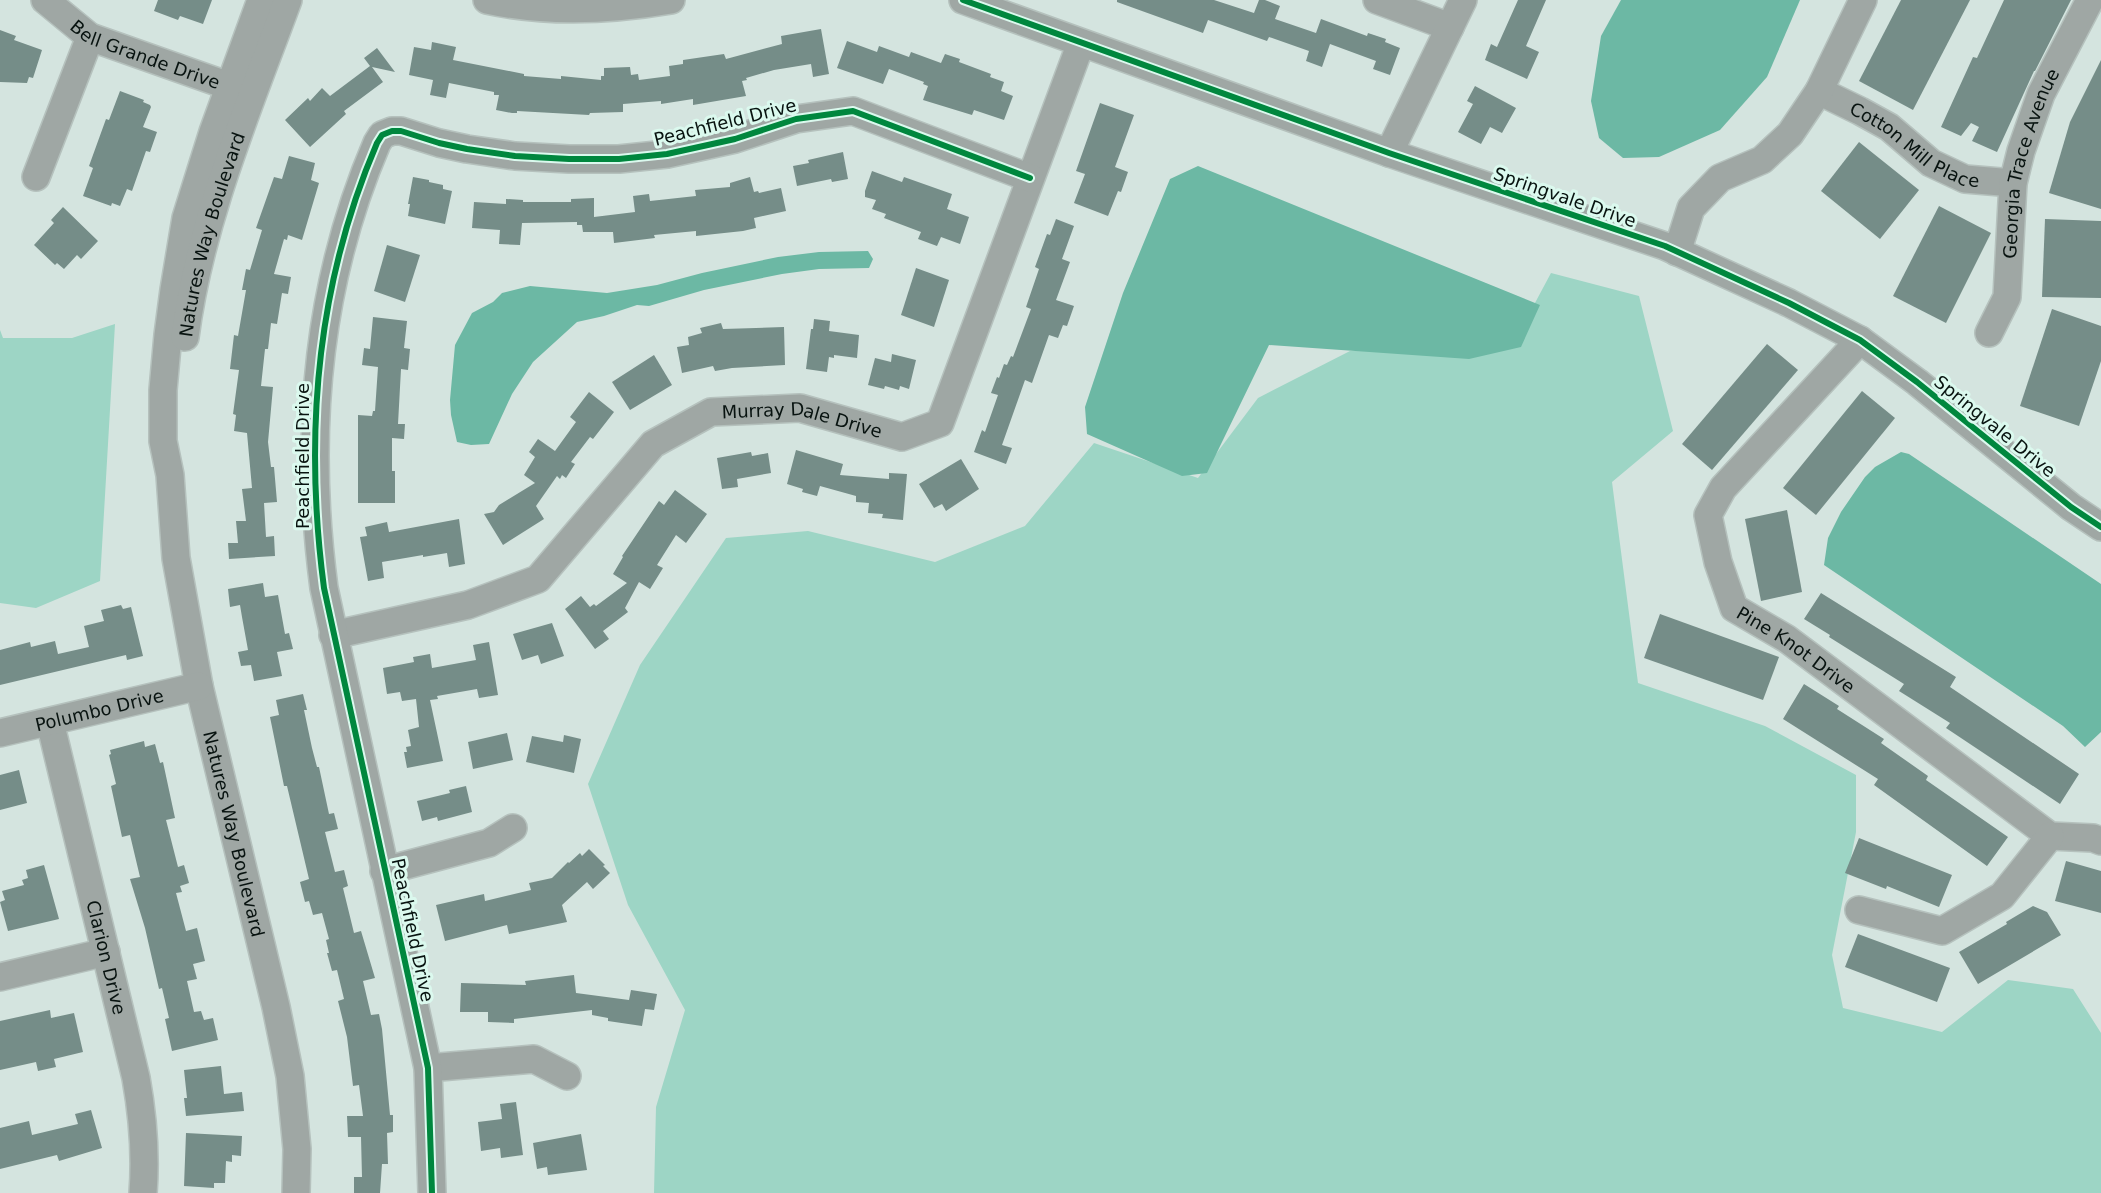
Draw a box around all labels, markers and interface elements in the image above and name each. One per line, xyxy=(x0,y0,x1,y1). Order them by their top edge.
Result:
street label: Bell Grande Drive xyxy=(66,15,223,93)
street label: Georgia Trace Avenue xyxy=(1999,65,2063,259)
street label: Peachfield Drive xyxy=(652,94,798,150)
street label: Cotton Mill Place xyxy=(1847,97,1980,191)
street label: Natures Way Boulevard xyxy=(175,129,249,338)
street label: Springvale Drive xyxy=(1491,163,1639,231)
street label: Springvale Drive xyxy=(1930,371,2060,481)
street label: Peachfield Drive xyxy=(292,383,313,529)
street label: Murray Dale Drive xyxy=(721,397,885,441)
street label: Pine Knot Drive xyxy=(1733,602,1859,697)
street label: Polumbo Drive xyxy=(33,684,166,735)
street label: Natures Way Boulevard xyxy=(200,728,269,939)
street label: Peachfield Drive xyxy=(388,856,438,1004)
street label: Clarion Drive xyxy=(83,898,131,1017)

